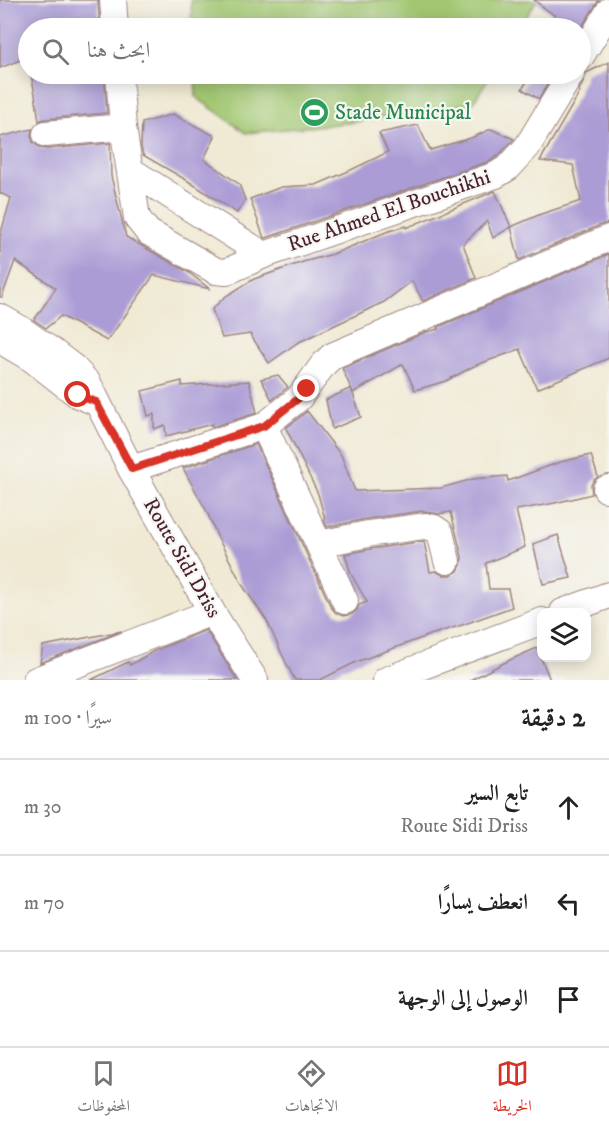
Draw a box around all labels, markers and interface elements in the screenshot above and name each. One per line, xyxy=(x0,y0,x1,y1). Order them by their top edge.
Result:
search box xyxy=(18,18,591,84)
icon: search xyxy=(39,35,72,68)
text: ابحث هنا xyxy=(87,37,150,64)
sports icon: Stade Municipal xyxy=(298,97,330,129)
place label: Stade Municipal xyxy=(335,100,472,126)
street label: Rue Ahmed El Bouchikhi xyxy=(284,164,494,258)
route end xyxy=(293,375,319,401)
route start xyxy=(64,381,90,407)
street label: Route Sidi Driss xyxy=(137,494,227,622)
map controls xyxy=(537,608,591,662)
button: layers xyxy=(537,608,591,662)
text: 2 دقيقة xyxy=(521,702,585,735)
text: سيرًا · 100 m xyxy=(24,706,112,731)
text: تابع السير xyxy=(466,780,528,807)
icon: ahead xyxy=(552,791,585,824)
text: 30 m xyxy=(24,795,62,820)
text: Route Sidi Driss xyxy=(401,814,528,839)
icon: left xyxy=(552,887,585,920)
text: انعطف يسارًا xyxy=(438,889,528,916)
text: 70 m xyxy=(24,891,65,916)
icon: arrive xyxy=(552,983,585,1016)
text: الوصول إلى الوجهة xyxy=(398,985,528,1012)
tab: المحفوظات xyxy=(77,1057,130,1121)
tab: الاتجاهات xyxy=(285,1057,338,1121)
tab: الخريطة xyxy=(493,1057,532,1121)

